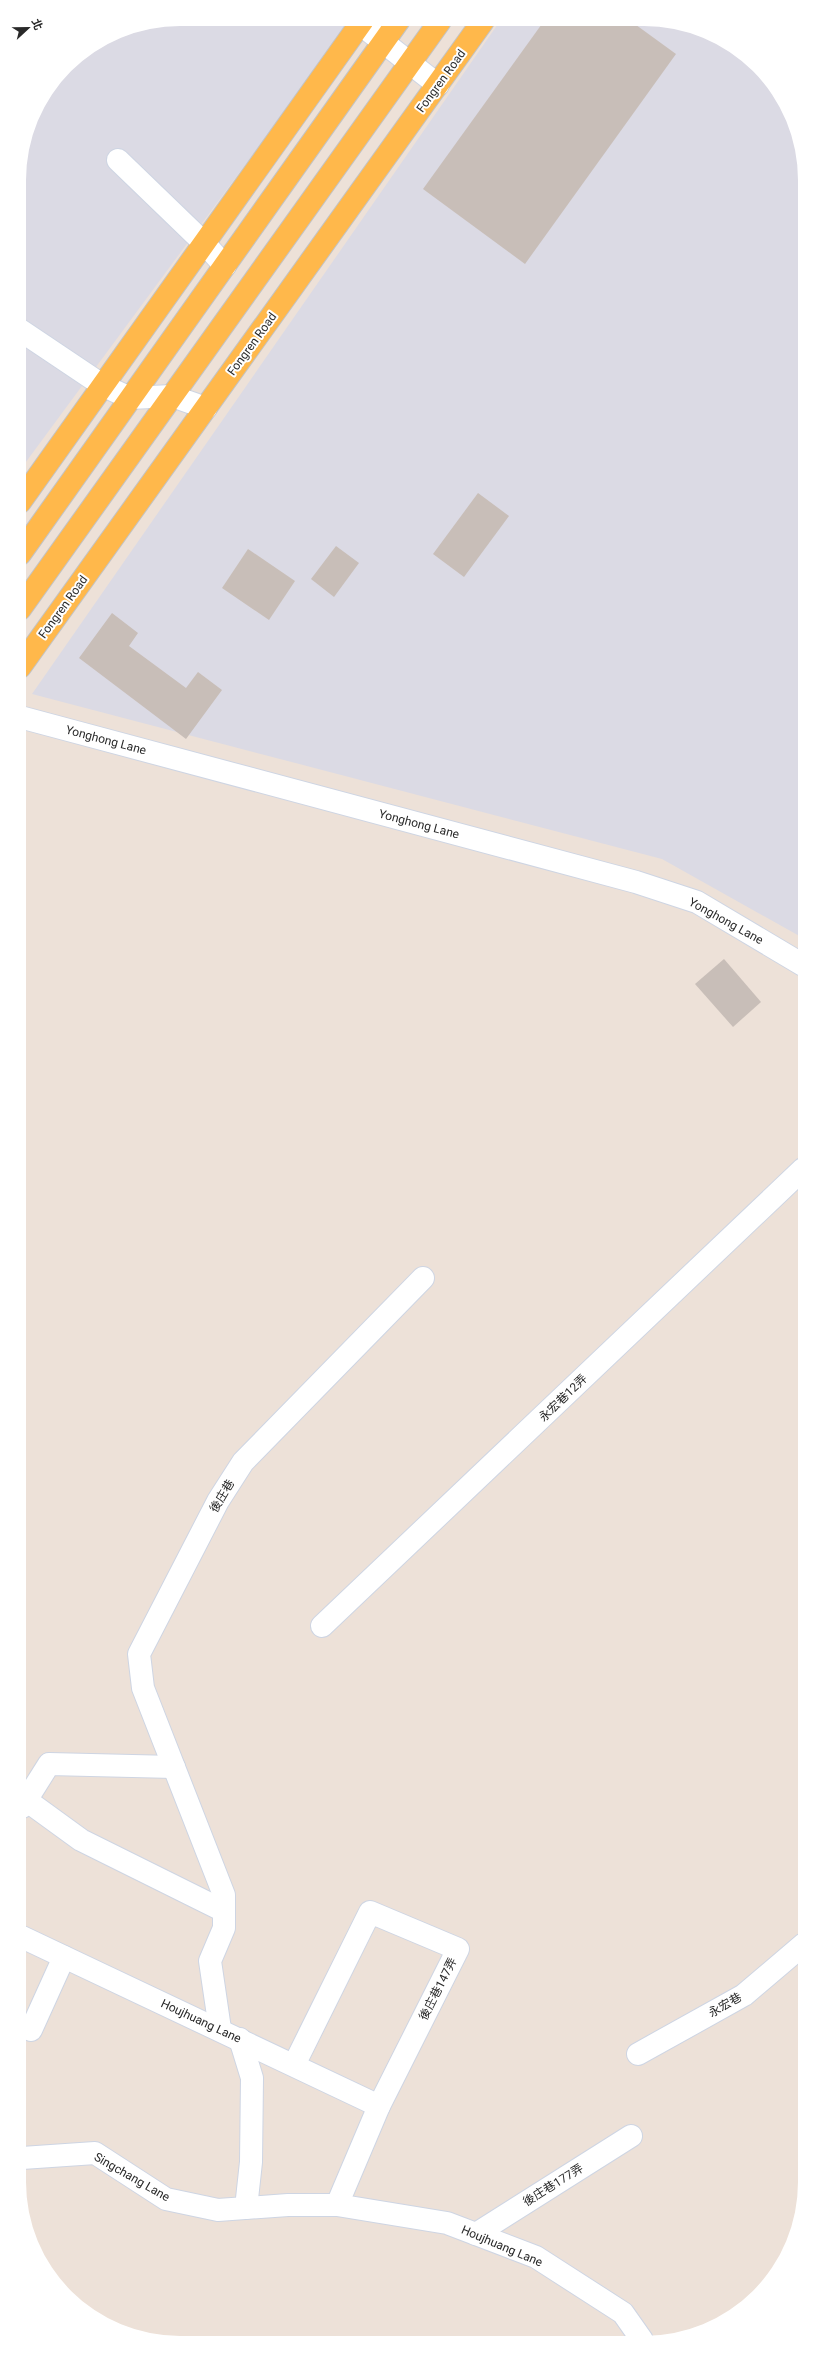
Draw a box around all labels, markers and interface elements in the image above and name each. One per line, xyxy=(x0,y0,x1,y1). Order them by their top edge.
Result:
north arrow xyxy=(8,8,48,48)
text: 北 xyxy=(29,17,45,32)
street label: Fongren Road xyxy=(414,47,468,115)
street label: Fongren Road xyxy=(225,310,279,378)
street label: Fongren Road xyxy=(36,573,90,641)
street label: Yonghong Lane xyxy=(64,723,148,757)
street label: Yonghong Lane xyxy=(377,807,461,841)
street label: Yonghong Lane xyxy=(686,895,766,947)
street label: 永宏巷12弄 xyxy=(536,1372,590,1424)
street label: 後庄巷 xyxy=(207,1477,237,1515)
street label: 後庄巷147弄 xyxy=(416,1955,460,2023)
street label: 永宏巷 xyxy=(706,1990,744,2020)
street label: Houjhuang Lane xyxy=(159,1996,243,2046)
street label: Singchang Lane xyxy=(92,2150,172,2204)
street label: 後庄巷177弄 xyxy=(520,2161,586,2209)
street label: Houjhuang Lane xyxy=(459,2223,545,2269)

